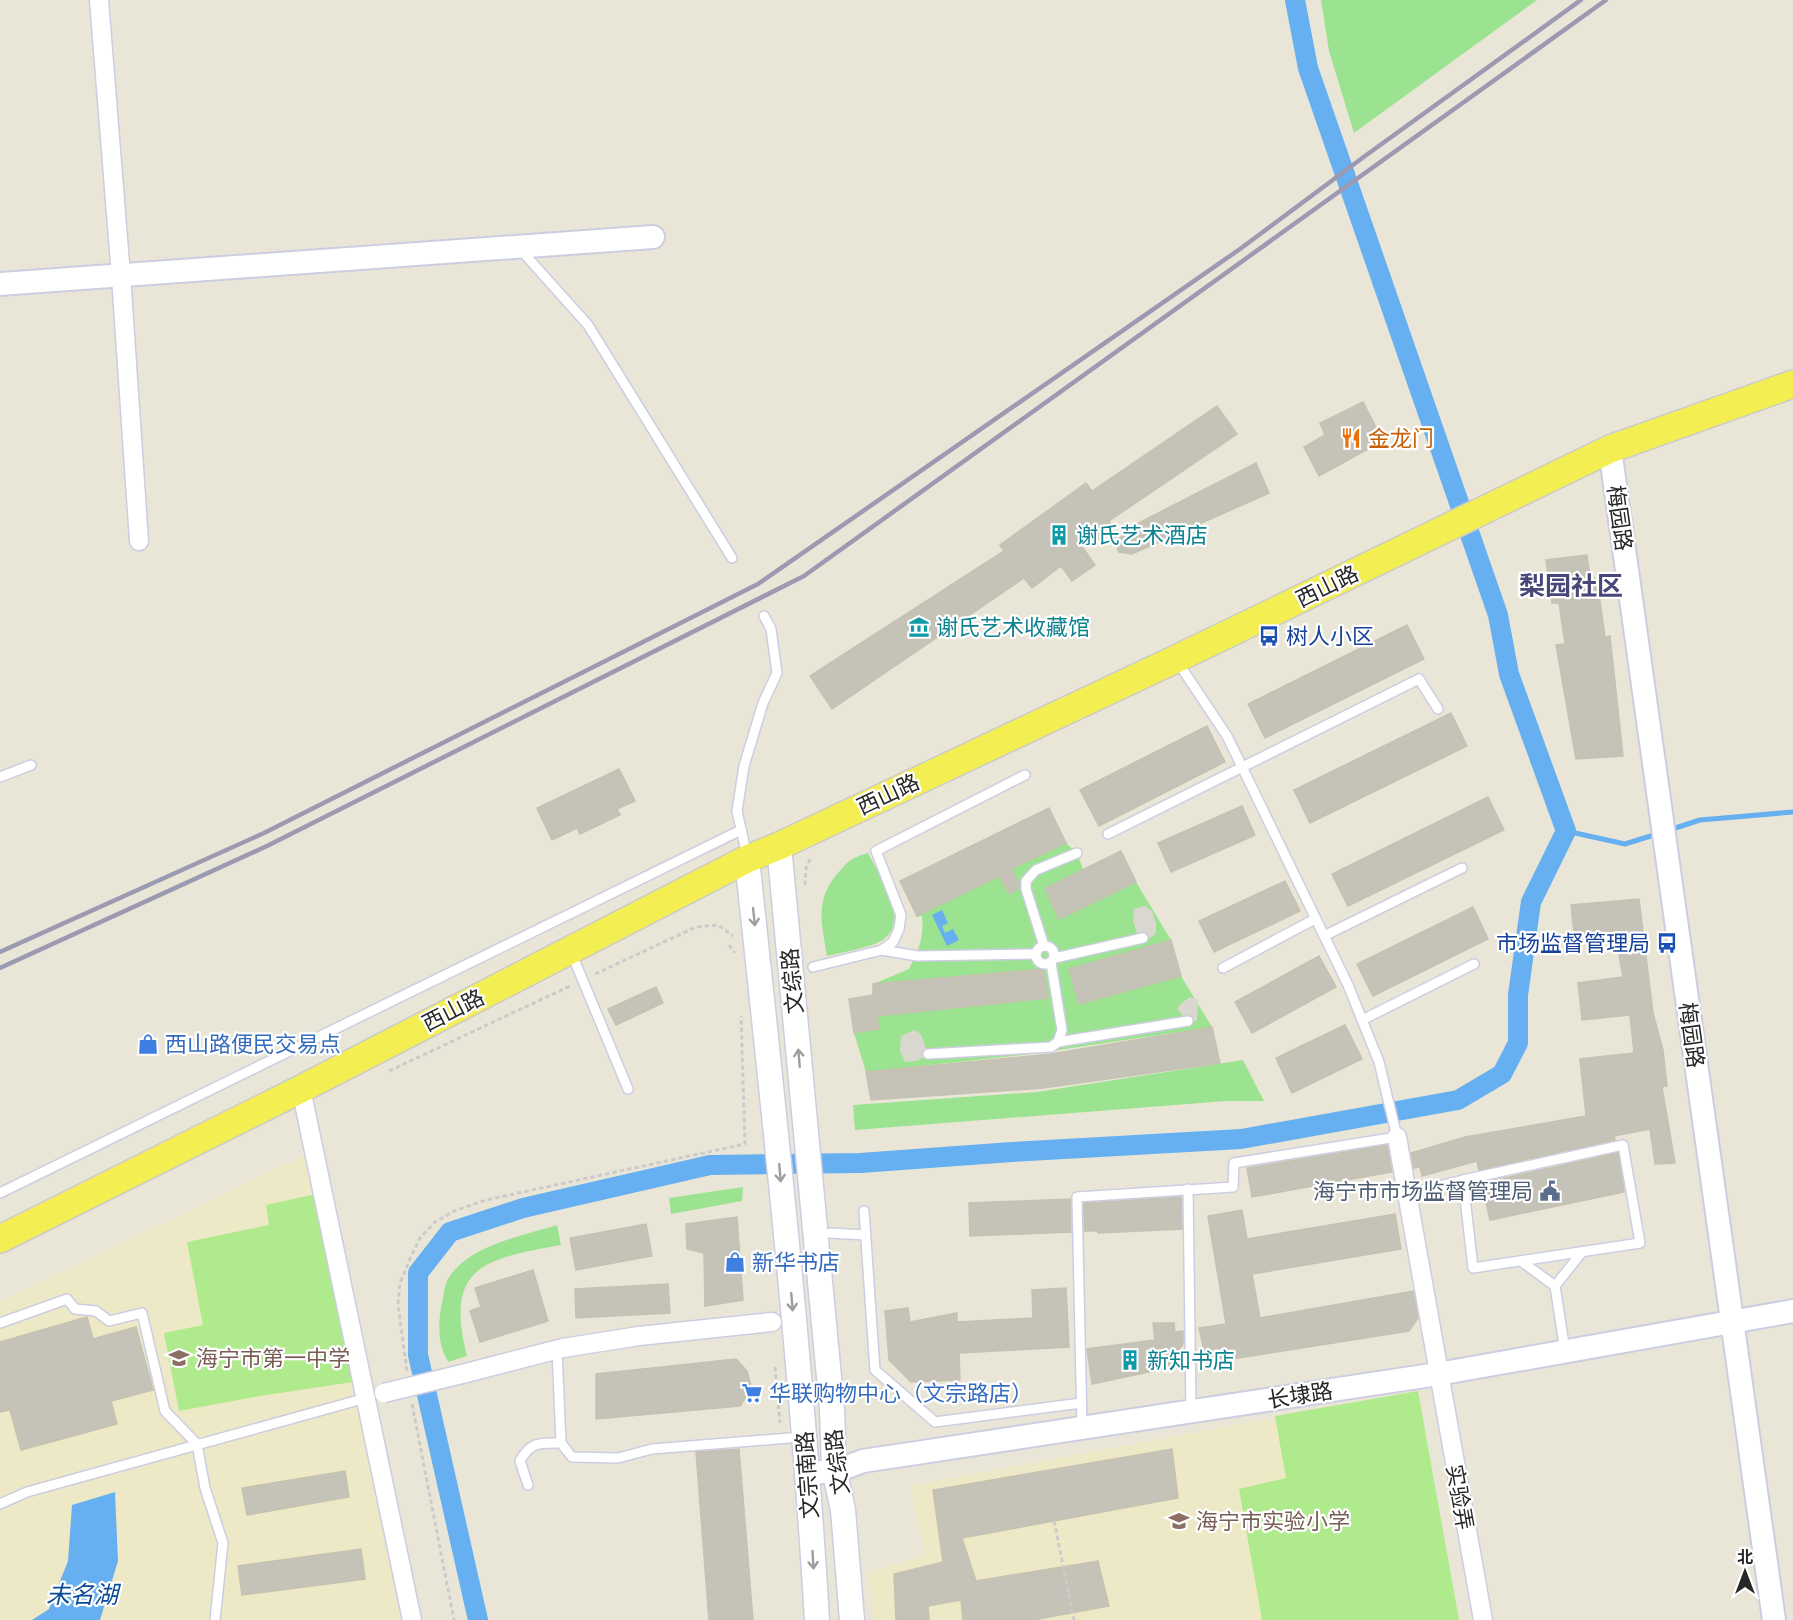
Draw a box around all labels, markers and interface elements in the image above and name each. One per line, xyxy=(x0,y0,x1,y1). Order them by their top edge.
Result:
restaurant icon: 金龙门 xyxy=(1339,426,1363,450)
place label: 金龙门 xyxy=(1368,427,1434,450)
street label: 梅园路 xyxy=(1604,484,1635,552)
building icon: 谢氏艺术酒店 xyxy=(1047,523,1071,547)
place label: 谢氏艺术酒店 xyxy=(1076,524,1208,547)
street label: 西山路 xyxy=(1293,562,1362,611)
district label: 梨园社区 xyxy=(1519,572,1623,600)
museum icon: 谢氏艺术收藏馆 xyxy=(907,615,931,639)
place label: 谢氏艺术收藏馆 xyxy=(936,616,1090,639)
bus stop icon: 树人小区 xyxy=(1257,624,1281,648)
place label: 树人小区 xyxy=(1286,625,1374,648)
street label: 西山路 xyxy=(853,770,923,819)
one-way arrow xyxy=(748,906,759,926)
bus stop icon: 市场监督管理局 xyxy=(1655,931,1679,955)
place label: 市场监督管理局 xyxy=(1496,932,1650,955)
street label: 文综路 xyxy=(778,947,807,1015)
street label: 西山路 xyxy=(419,985,488,1036)
street label: 梅园路 xyxy=(1676,1001,1707,1069)
shop icon: 西山路便民交易点 xyxy=(136,1032,160,1056)
place label: 西山路便民交易点 xyxy=(165,1033,341,1056)
one-way arrow xyxy=(793,1049,804,1069)
one-way arrow xyxy=(775,1162,786,1182)
public building icon: 海宁市市场监督管理局 xyxy=(1538,1179,1562,1203)
place label: 海宁市市场监督管理局 xyxy=(1313,1180,1533,1203)
shop icon: 新华书店 xyxy=(723,1250,747,1274)
place label: 新华书店 xyxy=(752,1251,840,1274)
one-way arrow xyxy=(787,1292,798,1312)
school or university icon: 海宁市第一中学 xyxy=(167,1346,191,1370)
place label: 海宁市第一中学 xyxy=(196,1347,350,1370)
building icon: 新知书店 xyxy=(1118,1348,1142,1372)
place label: 新知书店 xyxy=(1147,1349,1235,1372)
street label: 长埭路 xyxy=(1266,1379,1334,1412)
supermarket icon: 华联购物中心（文宗路店） xyxy=(740,1381,764,1405)
place label: 华联购物中心（文宗路店） xyxy=(769,1382,1033,1405)
street label: 文综路 xyxy=(822,1428,853,1496)
street label: 文宗南路 xyxy=(793,1430,822,1520)
street label: 实验弄 xyxy=(1442,1463,1477,1532)
school or university icon: 海宁市实验小学 xyxy=(1167,1509,1191,1533)
place label: 海宁市实验小学 xyxy=(1196,1510,1350,1533)
north arrow xyxy=(1715,1542,1775,1602)
one-way arrow xyxy=(808,1549,819,1569)
text: 北 xyxy=(1737,1549,1753,1566)
water label: 未名湖 xyxy=(46,1582,122,1608)

